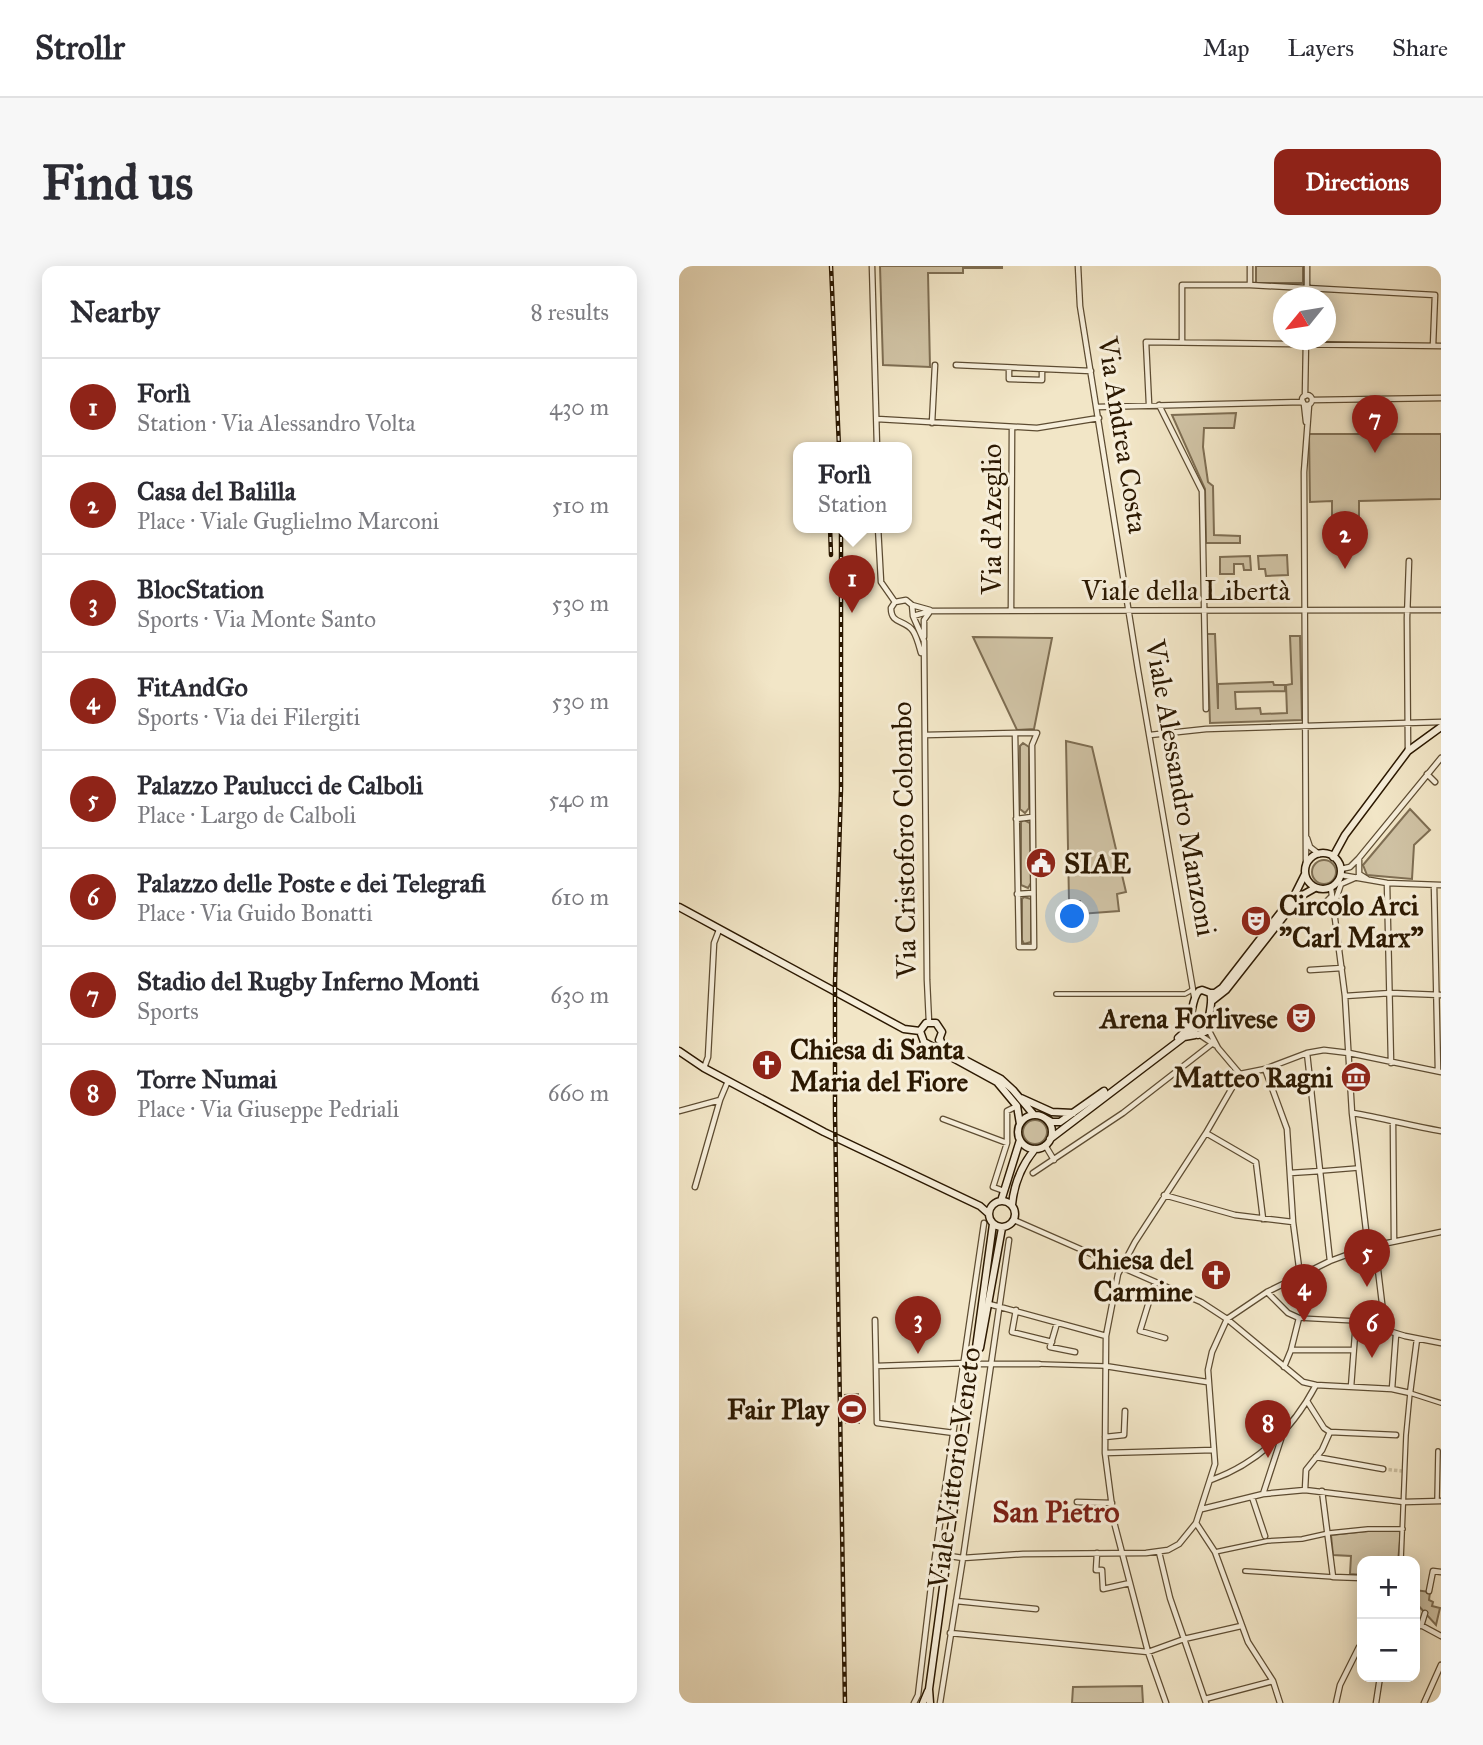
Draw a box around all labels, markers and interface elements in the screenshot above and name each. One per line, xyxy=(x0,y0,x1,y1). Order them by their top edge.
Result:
text: Strollr xyxy=(35,28,125,68)
text: Map xyxy=(1203,33,1250,63)
text: Layers xyxy=(1288,33,1354,63)
text: Share xyxy=(1392,33,1448,63)
button: Directions xyxy=(1274,149,1441,215)
text: Find us xyxy=(42,153,193,212)
north arrow xyxy=(1273,287,1336,350)
text: Nearby xyxy=(70,294,160,330)
text: 8 results xyxy=(530,298,609,326)
street label: Via Andrea Costa xyxy=(1090,333,1156,536)
text: Forlì xyxy=(137,377,190,409)
text: 1 xyxy=(88,393,98,421)
text: 430 m xyxy=(549,393,609,421)
pin: 7 xyxy=(1352,395,1398,453)
text: Station · Via Alessandro Volta xyxy=(137,409,416,437)
popup xyxy=(793,442,912,533)
street label: Via d'Azeglio xyxy=(974,444,1009,595)
text: Forlì xyxy=(818,458,871,490)
text: Casa del Balilla xyxy=(137,475,296,507)
text: Station xyxy=(818,490,887,518)
text: 2 xyxy=(87,491,99,519)
text: 510 m xyxy=(552,491,609,519)
text: Place · Viale Guglielmo Marconi xyxy=(137,507,439,535)
pin: 2 xyxy=(1322,511,1368,569)
pin: 1 xyxy=(829,555,875,613)
text: BlocStation xyxy=(137,573,264,605)
street label: Viale della Libertà xyxy=(1081,573,1290,608)
text: 3 xyxy=(88,589,98,617)
text: 530 m xyxy=(551,589,609,617)
text: Sports · Via Monte Santo xyxy=(137,605,376,633)
street label: Viale Alessandro Manzoni xyxy=(1138,636,1224,939)
text: FitAndGo xyxy=(137,671,248,703)
text: 4 xyxy=(87,687,99,715)
text: 530 m xyxy=(551,687,609,715)
street label: Via Cristoforo Colombo xyxy=(884,701,924,980)
text: Sports · Via dei Filergiti xyxy=(137,703,360,731)
text: Palazzo Paulucci de Calboli xyxy=(137,769,423,801)
text: 5 xyxy=(88,785,98,813)
text: 540 m xyxy=(548,785,609,813)
text: Place · Largo de Calboli xyxy=(137,801,356,829)
public building icon: SIAE xyxy=(1024,846,1058,880)
place label: SIAE xyxy=(1064,846,1131,881)
text: Palazzo delle Poste e dei Telegrafi xyxy=(137,867,486,899)
text: 6 xyxy=(87,883,99,911)
text: 610 m xyxy=(551,883,609,911)
place label: Circolo Arci "Carl Marx" xyxy=(1279,888,1424,955)
text: Place · Via Guido Bonatti xyxy=(137,899,373,927)
your location xyxy=(1055,899,1089,933)
theatre icon: Circolo Arci "Carl Marx" xyxy=(1239,904,1273,938)
text: Stadio del Rugby Inferno Monti xyxy=(137,965,479,997)
text: 7 xyxy=(87,981,99,1009)
text: 630 m xyxy=(550,981,609,1009)
text: Sports xyxy=(137,997,199,1025)
place label: Arena Forlivese xyxy=(1098,1001,1278,1036)
theatre icon: Arena Forlivese xyxy=(1284,1001,1318,1035)
place label: Chiesa di Santa Maria del Fiore xyxy=(790,1032,968,1099)
church icon: Chiesa di Santa Maria del Fiore xyxy=(750,1048,784,1082)
place label: Matteo Ragni xyxy=(1173,1060,1333,1095)
museum icon: Matteo Ragni xyxy=(1339,1060,1373,1094)
text: Torre Numai xyxy=(137,1063,277,1095)
text: 8 xyxy=(87,1079,99,1107)
text: 660 m xyxy=(548,1079,609,1107)
text: Place · Via Giuseppe Pedriali xyxy=(137,1095,399,1123)
pin: 5 xyxy=(1344,1229,1390,1287)
place label: Chiesa del Carmine xyxy=(1078,1242,1193,1309)
church icon: Chiesa del Carmine xyxy=(1199,1258,1233,1292)
pin: 4 xyxy=(1281,1264,1327,1322)
pin: 3 xyxy=(895,1296,941,1354)
pin: 6 xyxy=(1349,1300,1395,1358)
street label: Viale Vittorio Veneto xyxy=(920,1345,988,1592)
place label: Fair Play xyxy=(727,1392,830,1427)
sports icon: Fair Play xyxy=(835,1392,869,1426)
pin: 8 xyxy=(1245,1400,1291,1458)
district label: San Pietro xyxy=(992,1494,1120,1530)
map controls xyxy=(1357,1556,1420,1682)
button: + xyxy=(1357,1556,1420,1619)
button: − xyxy=(1357,1619,1420,1682)

